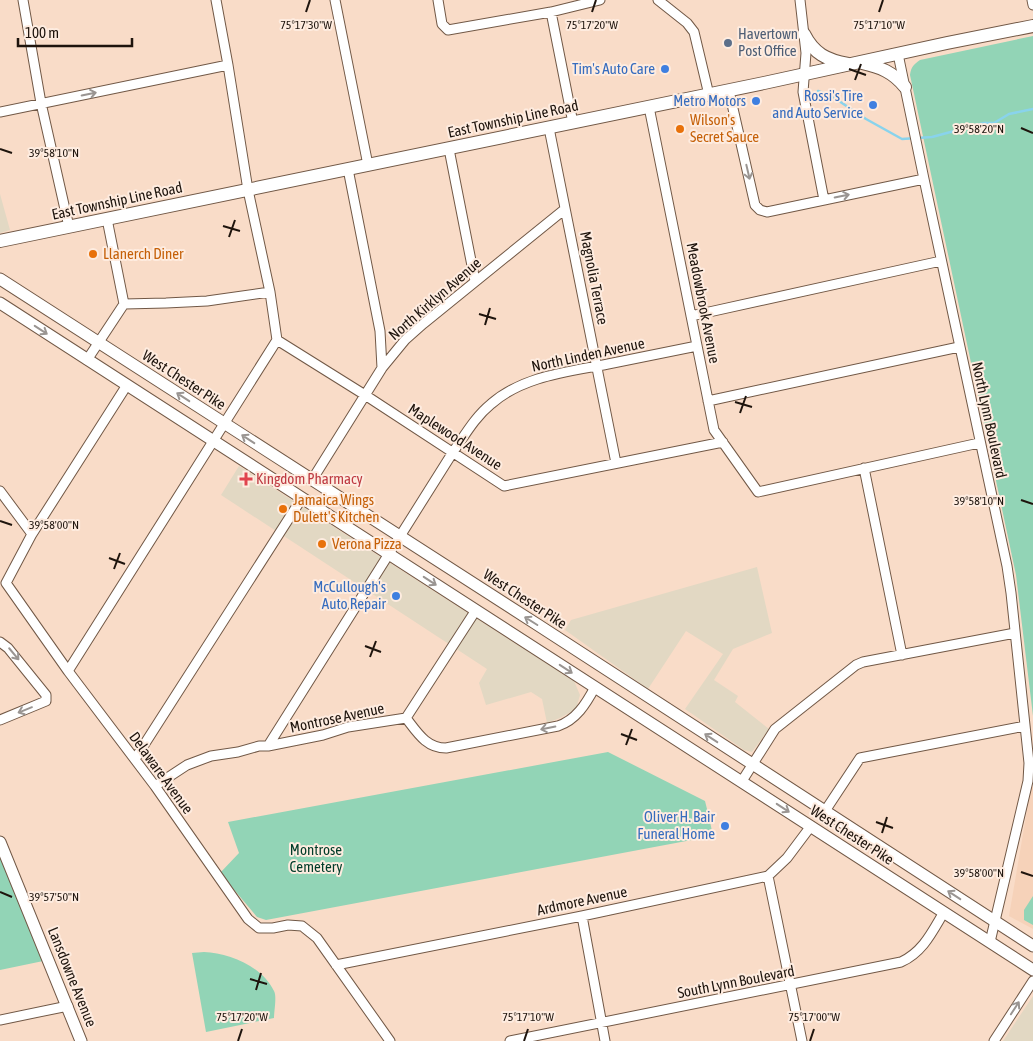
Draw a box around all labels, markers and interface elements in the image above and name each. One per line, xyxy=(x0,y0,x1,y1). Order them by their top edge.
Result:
scale bar xyxy=(18,15,131,47)
text: 75°17'30"W xyxy=(280,18,332,32)
text: 75°17'20"W xyxy=(566,18,618,32)
text: 75°17'10"W xyxy=(853,18,905,32)
text: 100 m xyxy=(25,24,59,41)
place label: Havertown Post Office xyxy=(738,25,798,59)
marker: Havertown Post Office xyxy=(722,37,734,49)
place label: Tim's Auto Care xyxy=(572,60,655,77)
marker: Tim's Auto Care xyxy=(659,63,671,75)
place label: Rossi's Tire and Auto Service xyxy=(772,87,863,121)
one-way arrow xyxy=(81,88,97,98)
place label: Metro Motors xyxy=(673,92,746,109)
marker: Metro Motors xyxy=(750,95,762,107)
street label: East Township Line Road xyxy=(446,96,580,141)
marker: Rossi's Tire and Auto Service xyxy=(867,99,879,111)
place label: Wilson's Secret Sauce xyxy=(690,111,759,145)
text: 39°58'20"N xyxy=(954,122,1004,136)
marker: Wilson's Secret Sauce xyxy=(674,123,686,135)
text: 39°58'10"N xyxy=(29,146,79,160)
one-way arrow xyxy=(744,164,753,180)
street label: East Township Line Road xyxy=(50,178,184,223)
one-way arrow xyxy=(833,191,849,200)
street label: Magnolia Terrace xyxy=(577,230,612,326)
street label: Meadowbrook Avenue xyxy=(683,241,724,365)
place label: Llanerch Diner xyxy=(103,245,184,262)
marker: Llanerch Diner xyxy=(87,248,99,260)
street label: North Kirklyn Avenue xyxy=(385,254,484,343)
one-way arrow xyxy=(34,324,48,335)
street label: North Linden Avenue xyxy=(530,334,646,375)
street label: West Chester Pike xyxy=(139,346,229,413)
street label: North Lynn Boulevard xyxy=(969,360,1010,480)
one-way arrow xyxy=(177,392,191,402)
street label: Maplewood Avenue xyxy=(405,400,505,473)
one-way arrow xyxy=(242,434,256,444)
place label: Kingdom Pharmacy xyxy=(256,470,363,487)
marker: Kingdom Pharmacy xyxy=(240,473,252,485)
place label: Jamaica Wings Dulett's Kitchen xyxy=(293,491,380,525)
text: 39°58'10"N xyxy=(954,494,1004,508)
marker: Jamaica Wings Dulett's Kitchen xyxy=(277,503,289,515)
text: 39°58'00"N xyxy=(29,518,79,532)
place label: Verona Pizza xyxy=(332,535,402,552)
marker: Verona Pizza xyxy=(316,538,328,550)
street label: West Chester Pike xyxy=(480,565,570,632)
one-way arrow xyxy=(422,576,436,586)
place label: McCullough's Auto Repair xyxy=(313,578,387,612)
marker: McCullough's Auto Repair xyxy=(390,590,402,602)
one-way arrow xyxy=(525,615,539,625)
one-way arrow xyxy=(8,648,20,661)
one-way arrow xyxy=(559,664,573,674)
street label: Montrose Avenue xyxy=(288,699,386,736)
one-way arrow xyxy=(18,706,33,715)
one-way arrow xyxy=(540,724,556,734)
street label: Delaware Avenue xyxy=(126,729,197,817)
one-way arrow xyxy=(705,733,719,743)
street label: West Chester Pike xyxy=(807,801,897,868)
one-way arrow xyxy=(775,803,789,813)
place label: Oliver H. Bair Funeral Home xyxy=(637,808,716,842)
marker: Oliver H. Bair Funeral Home xyxy=(719,820,731,832)
park label: Montrose Cemetery xyxy=(290,841,342,875)
text: 39°58'00"N xyxy=(954,866,1004,880)
street label: Ardmore Avenue xyxy=(535,883,629,918)
one-way arrow xyxy=(947,889,961,899)
text: 39°57'50"N xyxy=(29,890,79,904)
street label: Lansdowne Avenue xyxy=(45,924,100,1029)
street label: South Lynn Boulevard xyxy=(676,962,796,1001)
one-way arrow xyxy=(1010,1001,1020,1015)
text: 75°17'20"W xyxy=(216,1010,268,1024)
text: 75°17'10"W xyxy=(502,1010,554,1024)
text: 75°17'00"W xyxy=(788,1010,840,1024)

